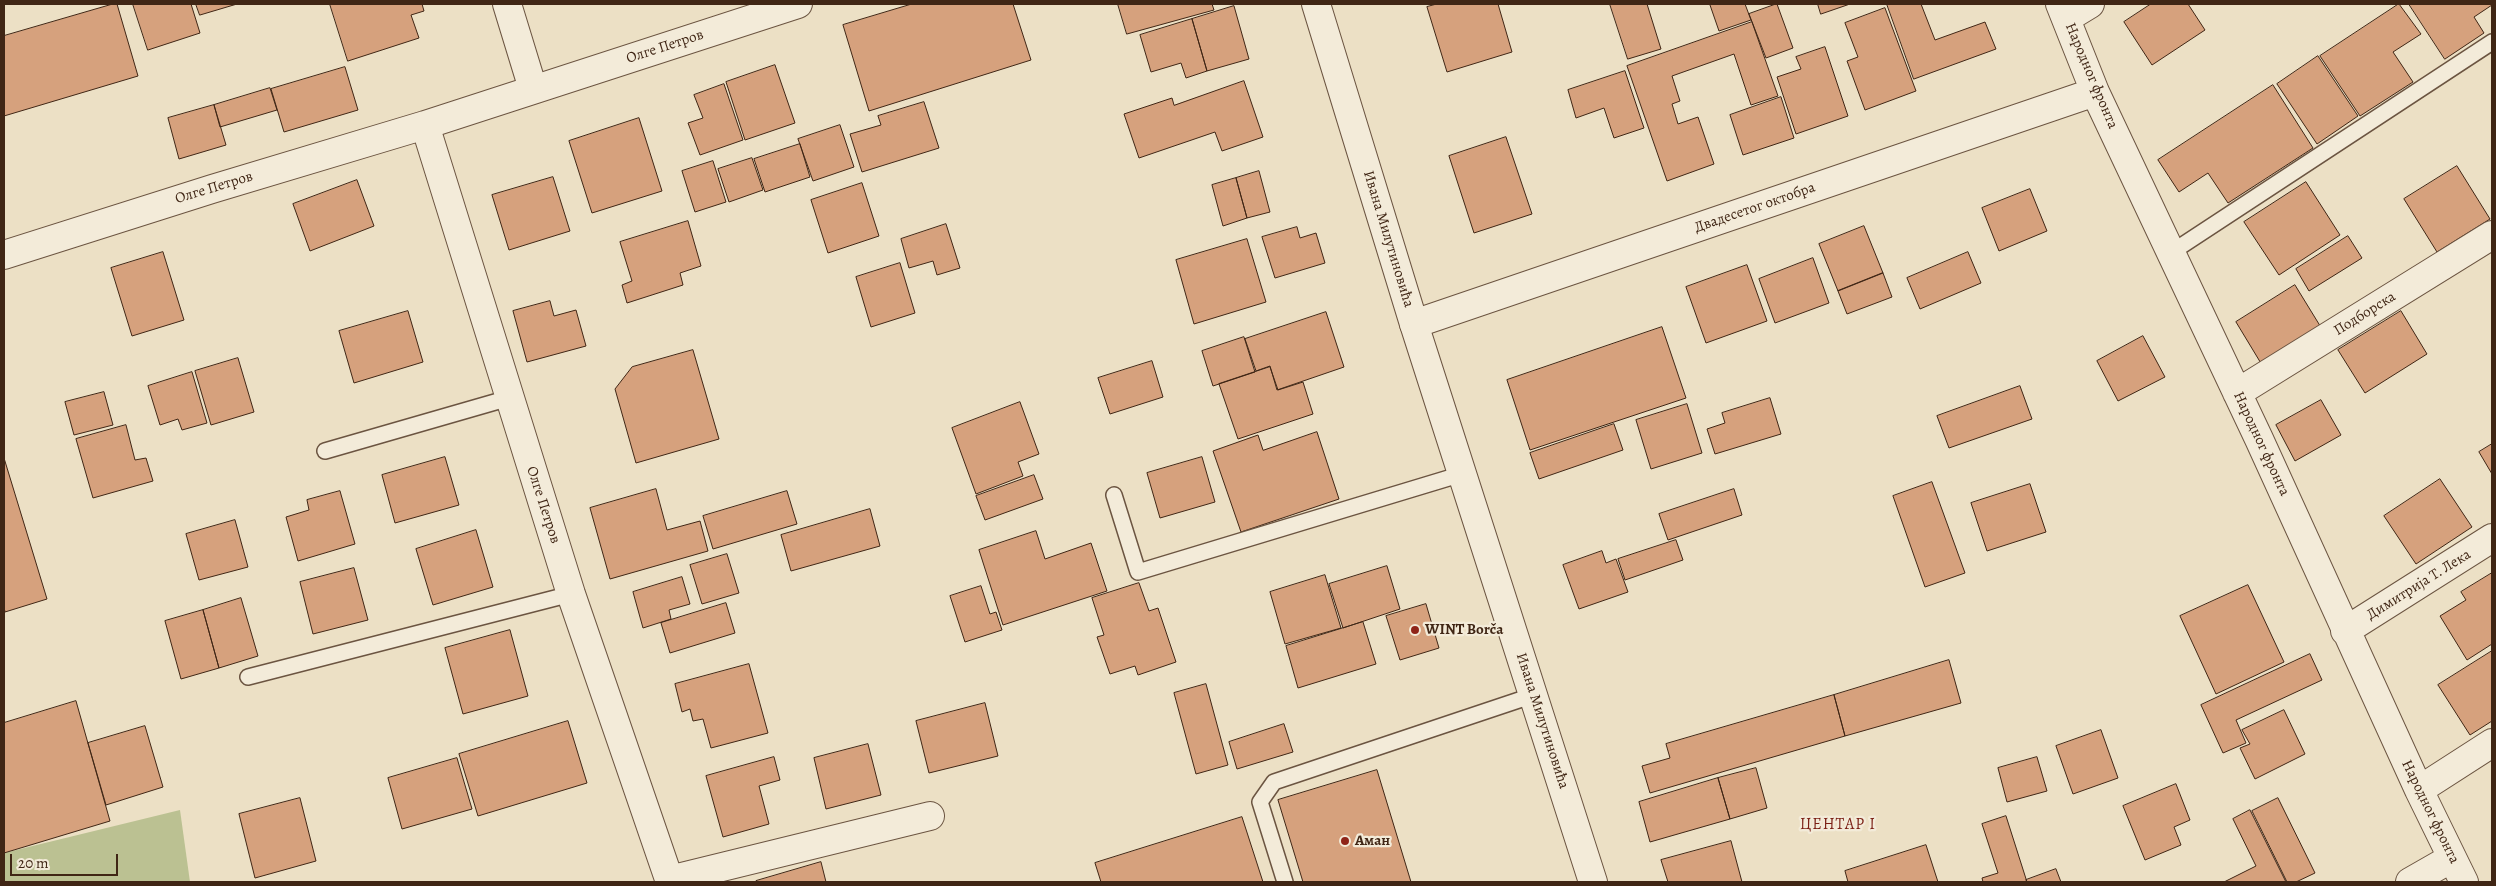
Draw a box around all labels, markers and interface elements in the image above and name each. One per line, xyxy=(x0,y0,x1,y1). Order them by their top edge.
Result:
street label: Народног фронта xyxy=(2061,20,2121,132)
street label: Олге Петров xyxy=(624,26,706,68)
street label: Олге Петров xyxy=(173,168,255,208)
street label: Ивана Милутиновића xyxy=(1359,168,1417,310)
street label: Двадесетог октобра xyxy=(1692,179,1818,237)
street label: Подборска xyxy=(2331,288,2399,340)
street label: Народног фронта xyxy=(2229,389,2293,499)
street label: Олге Петров xyxy=(522,464,564,546)
street label: Димитрија Т. Лека xyxy=(2364,546,2474,624)
place label: WINT Borča xyxy=(1425,621,1503,639)
marker: WINT Borča xyxy=(1409,624,1421,636)
street label: Ивана Милутиновића xyxy=(1511,651,1573,791)
street label: Народног фронта xyxy=(2397,757,2463,867)
district label: ЦЕНТАР I xyxy=(1799,815,1877,835)
place label: Аман xyxy=(1355,832,1390,850)
marker: Аман xyxy=(1339,835,1351,847)
scale bar xyxy=(12,844,120,876)
text: 20 m xyxy=(18,853,49,873)

